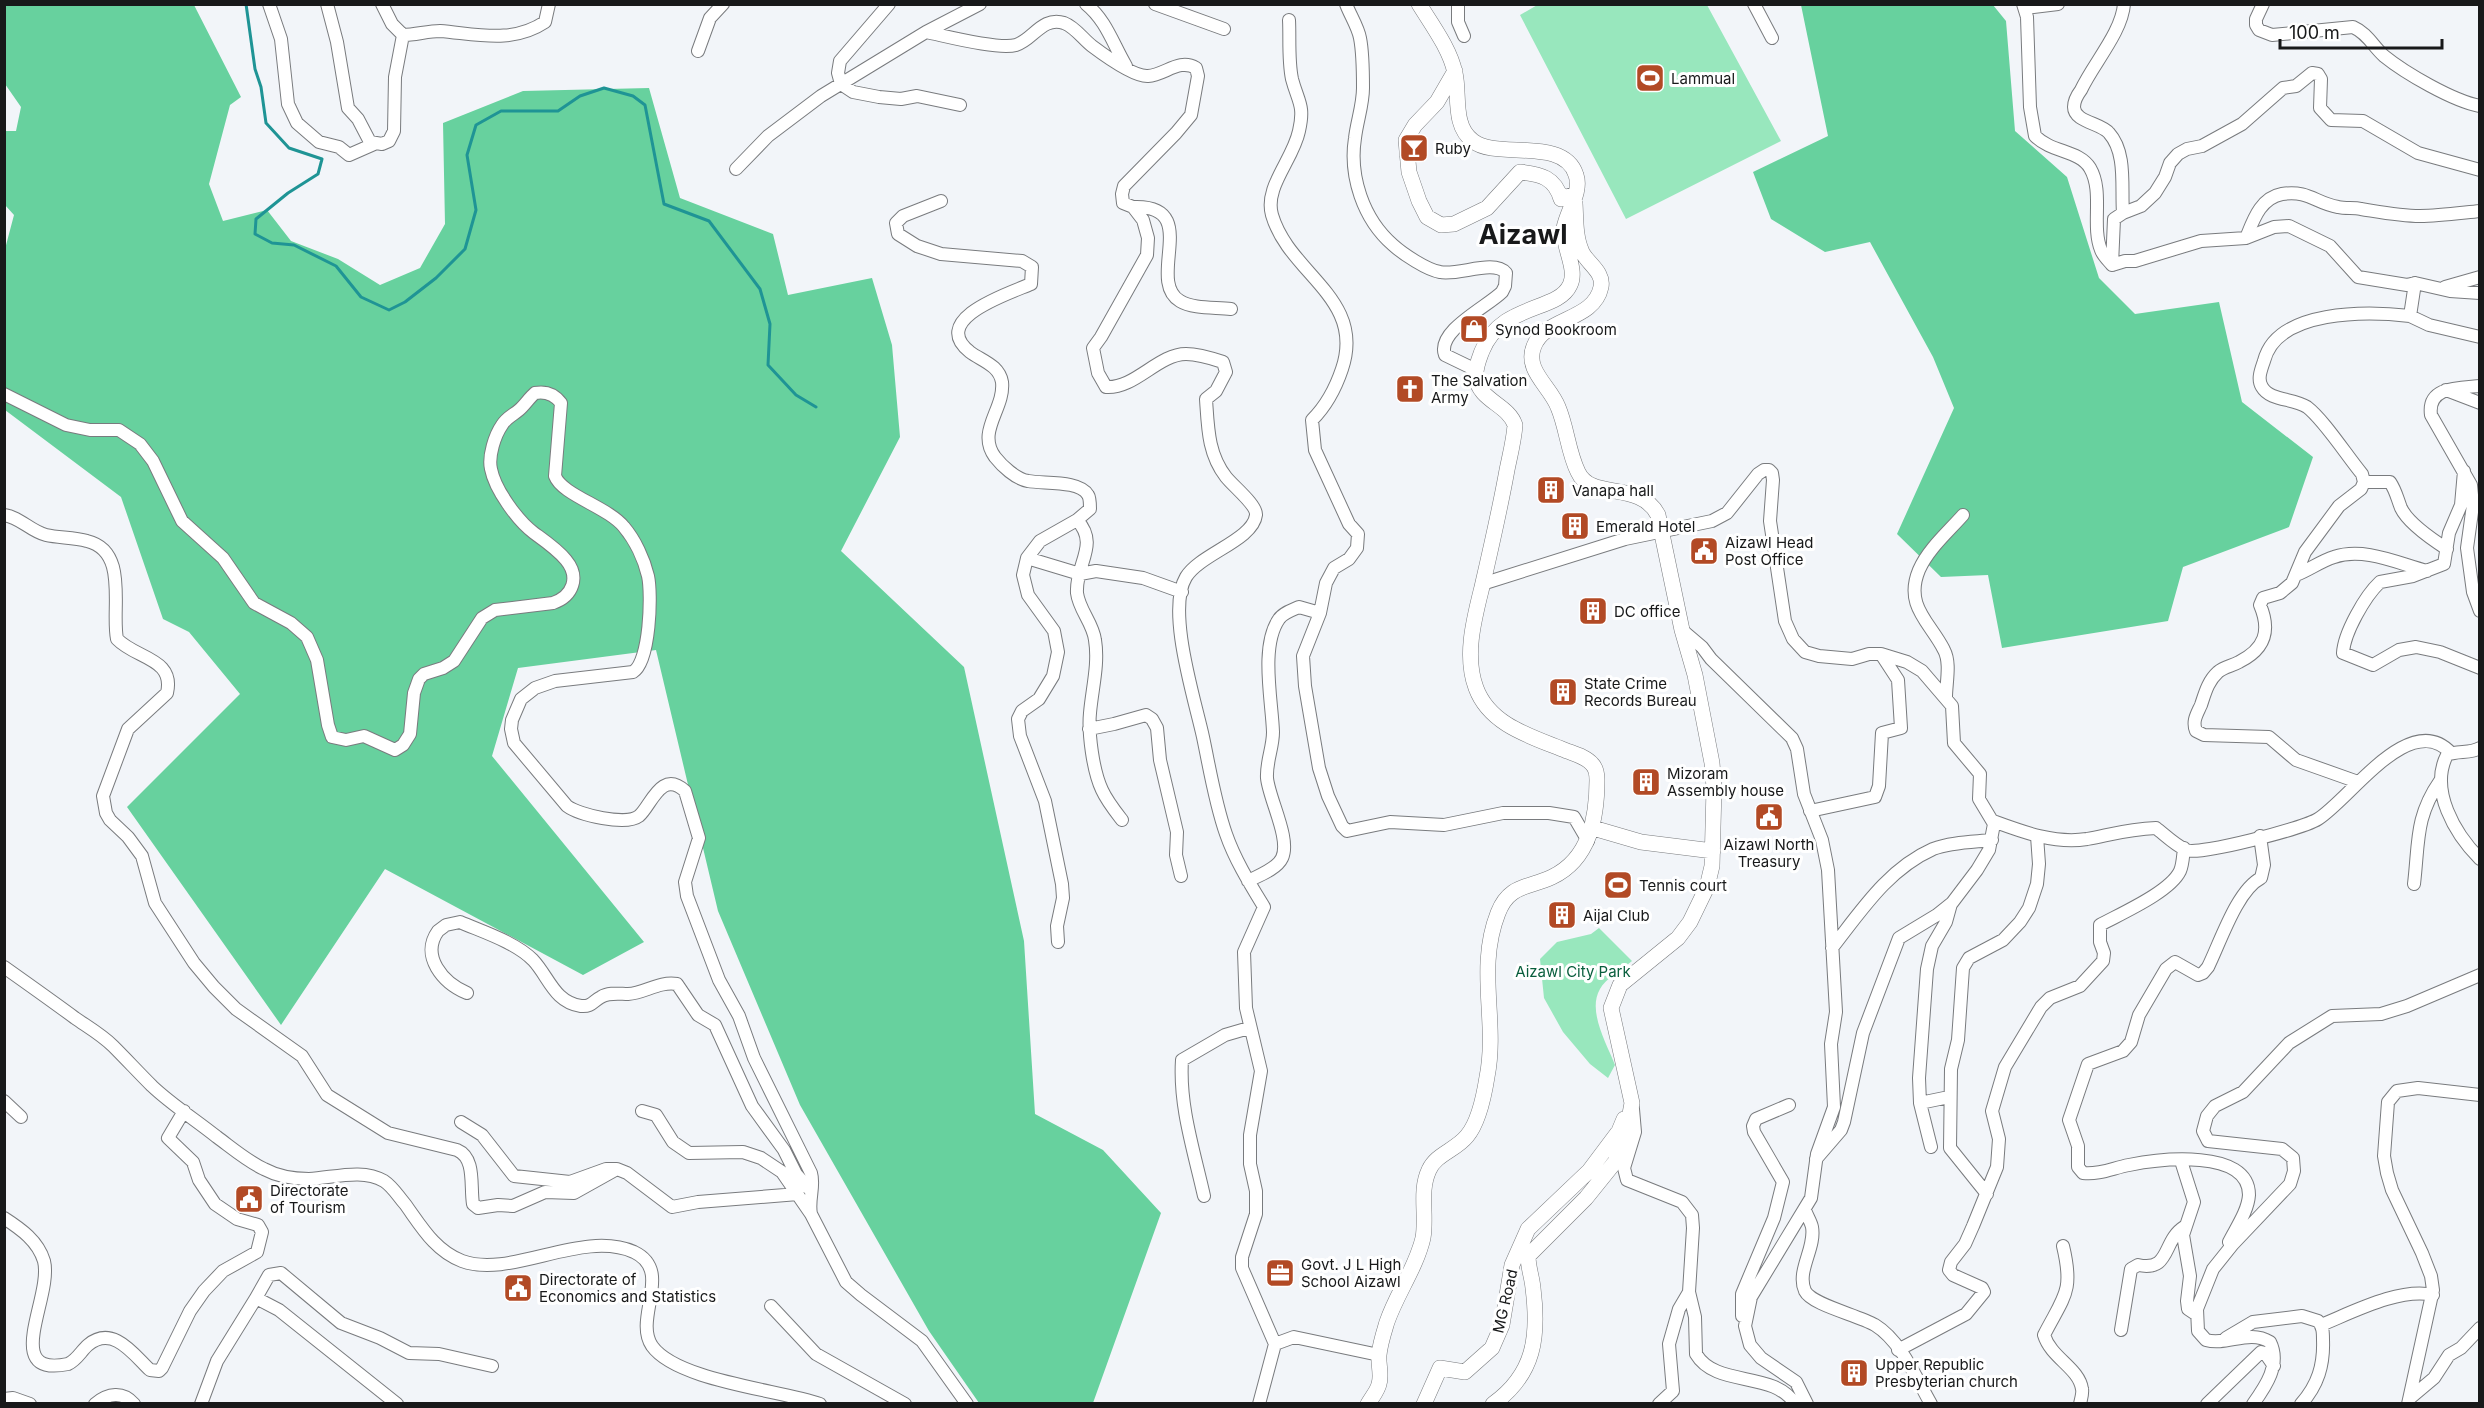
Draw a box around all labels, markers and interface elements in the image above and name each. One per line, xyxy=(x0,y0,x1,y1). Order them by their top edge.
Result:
scale bar xyxy=(2280,12,2442,50)
text: 100 m xyxy=(2289,22,2340,43)
sports icon: Lammual xyxy=(1634,62,1666,94)
place label: Lammual xyxy=(1671,69,1735,88)
bar icon: Ruby xyxy=(1398,132,1430,164)
place label: Ruby xyxy=(1435,139,1471,158)
district label: Aizawl xyxy=(1479,218,1567,251)
shop icon: Synod Bookroom xyxy=(1458,313,1490,345)
place label: Synod Bookroom xyxy=(1495,320,1617,339)
place label: The Salvation Army xyxy=(1431,371,1527,407)
church icon: The Salvation Army xyxy=(1394,373,1426,405)
building icon: Vanapa hall xyxy=(1535,474,1567,506)
place label: Vanapa hall xyxy=(1572,481,1654,500)
building icon: Emerald Hotel xyxy=(1559,510,1591,542)
place label: Emerald Hotel xyxy=(1596,517,1695,536)
place label: Aizawl Head Post Office xyxy=(1725,533,1814,569)
public building icon: Aizawl Head Post Office xyxy=(1688,535,1720,567)
building icon: DC office xyxy=(1577,595,1609,627)
place label: DC office xyxy=(1614,602,1680,621)
place label: State Crime Records Bureau xyxy=(1584,674,1697,710)
building icon: State Crime Records Bureau xyxy=(1547,676,1579,708)
place label: Mizoram Assembly house xyxy=(1667,764,1784,800)
building icon: Mizoram Assembly house xyxy=(1630,766,1662,798)
public building icon: Aizawl North Treasury xyxy=(1753,801,1785,833)
place label: Aizawl North Treasury xyxy=(1724,835,1814,871)
sports icon: Tennis court xyxy=(1602,869,1634,901)
place label: Tennis court xyxy=(1639,876,1727,895)
building icon: Aijal Club xyxy=(1546,899,1578,931)
place label: Aijal Club xyxy=(1583,906,1650,925)
park label: Aizawl City Park xyxy=(1515,962,1631,981)
place label: Directorate of Tourism xyxy=(270,1181,349,1217)
public building icon: Directorate of Tourism xyxy=(233,1183,265,1215)
place label: Govt. J L High School Aizawl xyxy=(1301,1255,1401,1291)
office icon: Govt. J L High School Aizawl xyxy=(1264,1257,1296,1289)
street label: MG Road xyxy=(1488,1267,1522,1335)
place label: Directorate of Economics and Statistics xyxy=(539,1270,716,1306)
public building icon: Directorate of Economics and Statistics xyxy=(502,1272,534,1304)
place label: Upper Republic Presbyterian church xyxy=(1875,1355,2018,1391)
building icon: Upper Republic Presbyterian church xyxy=(1838,1357,1870,1389)

